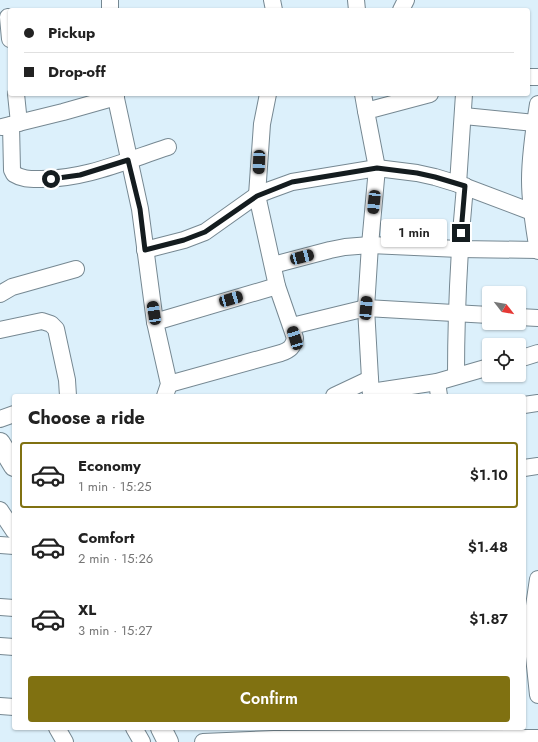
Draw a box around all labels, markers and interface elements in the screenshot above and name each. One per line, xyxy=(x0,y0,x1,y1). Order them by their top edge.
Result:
text: Pickup xyxy=(48,22,95,44)
text: Drop-off xyxy=(48,61,106,83)
car xyxy=(253,150,265,174)
route start xyxy=(42,170,60,188)
car xyxy=(367,189,381,215)
callout: 1 min xyxy=(381,219,447,247)
text: 1 min xyxy=(398,223,430,242)
route end xyxy=(452,224,470,242)
car xyxy=(289,248,315,266)
north arrow xyxy=(482,286,526,330)
map controls xyxy=(482,286,526,382)
car xyxy=(218,290,244,308)
car xyxy=(359,296,373,320)
car xyxy=(146,300,162,326)
car xyxy=(286,325,304,351)
button: locate xyxy=(482,338,526,382)
text: Choose a ride xyxy=(28,405,145,431)
text: Economy xyxy=(78,455,141,477)
icon: car xyxy=(30,457,66,493)
text: $1.10 xyxy=(470,464,508,486)
text: 1 min · 15:25 xyxy=(78,477,152,496)
text: Comfort xyxy=(78,527,135,549)
icon: car xyxy=(30,529,66,565)
text: $1.48 xyxy=(468,536,508,558)
text: 2 min · 15:26 xyxy=(78,549,153,568)
text: XL xyxy=(78,599,96,621)
icon: car xyxy=(30,601,66,637)
text: $1.87 xyxy=(469,608,508,630)
text: 3 min · 15:27 xyxy=(78,621,152,640)
button: Confirm xyxy=(28,676,510,722)

